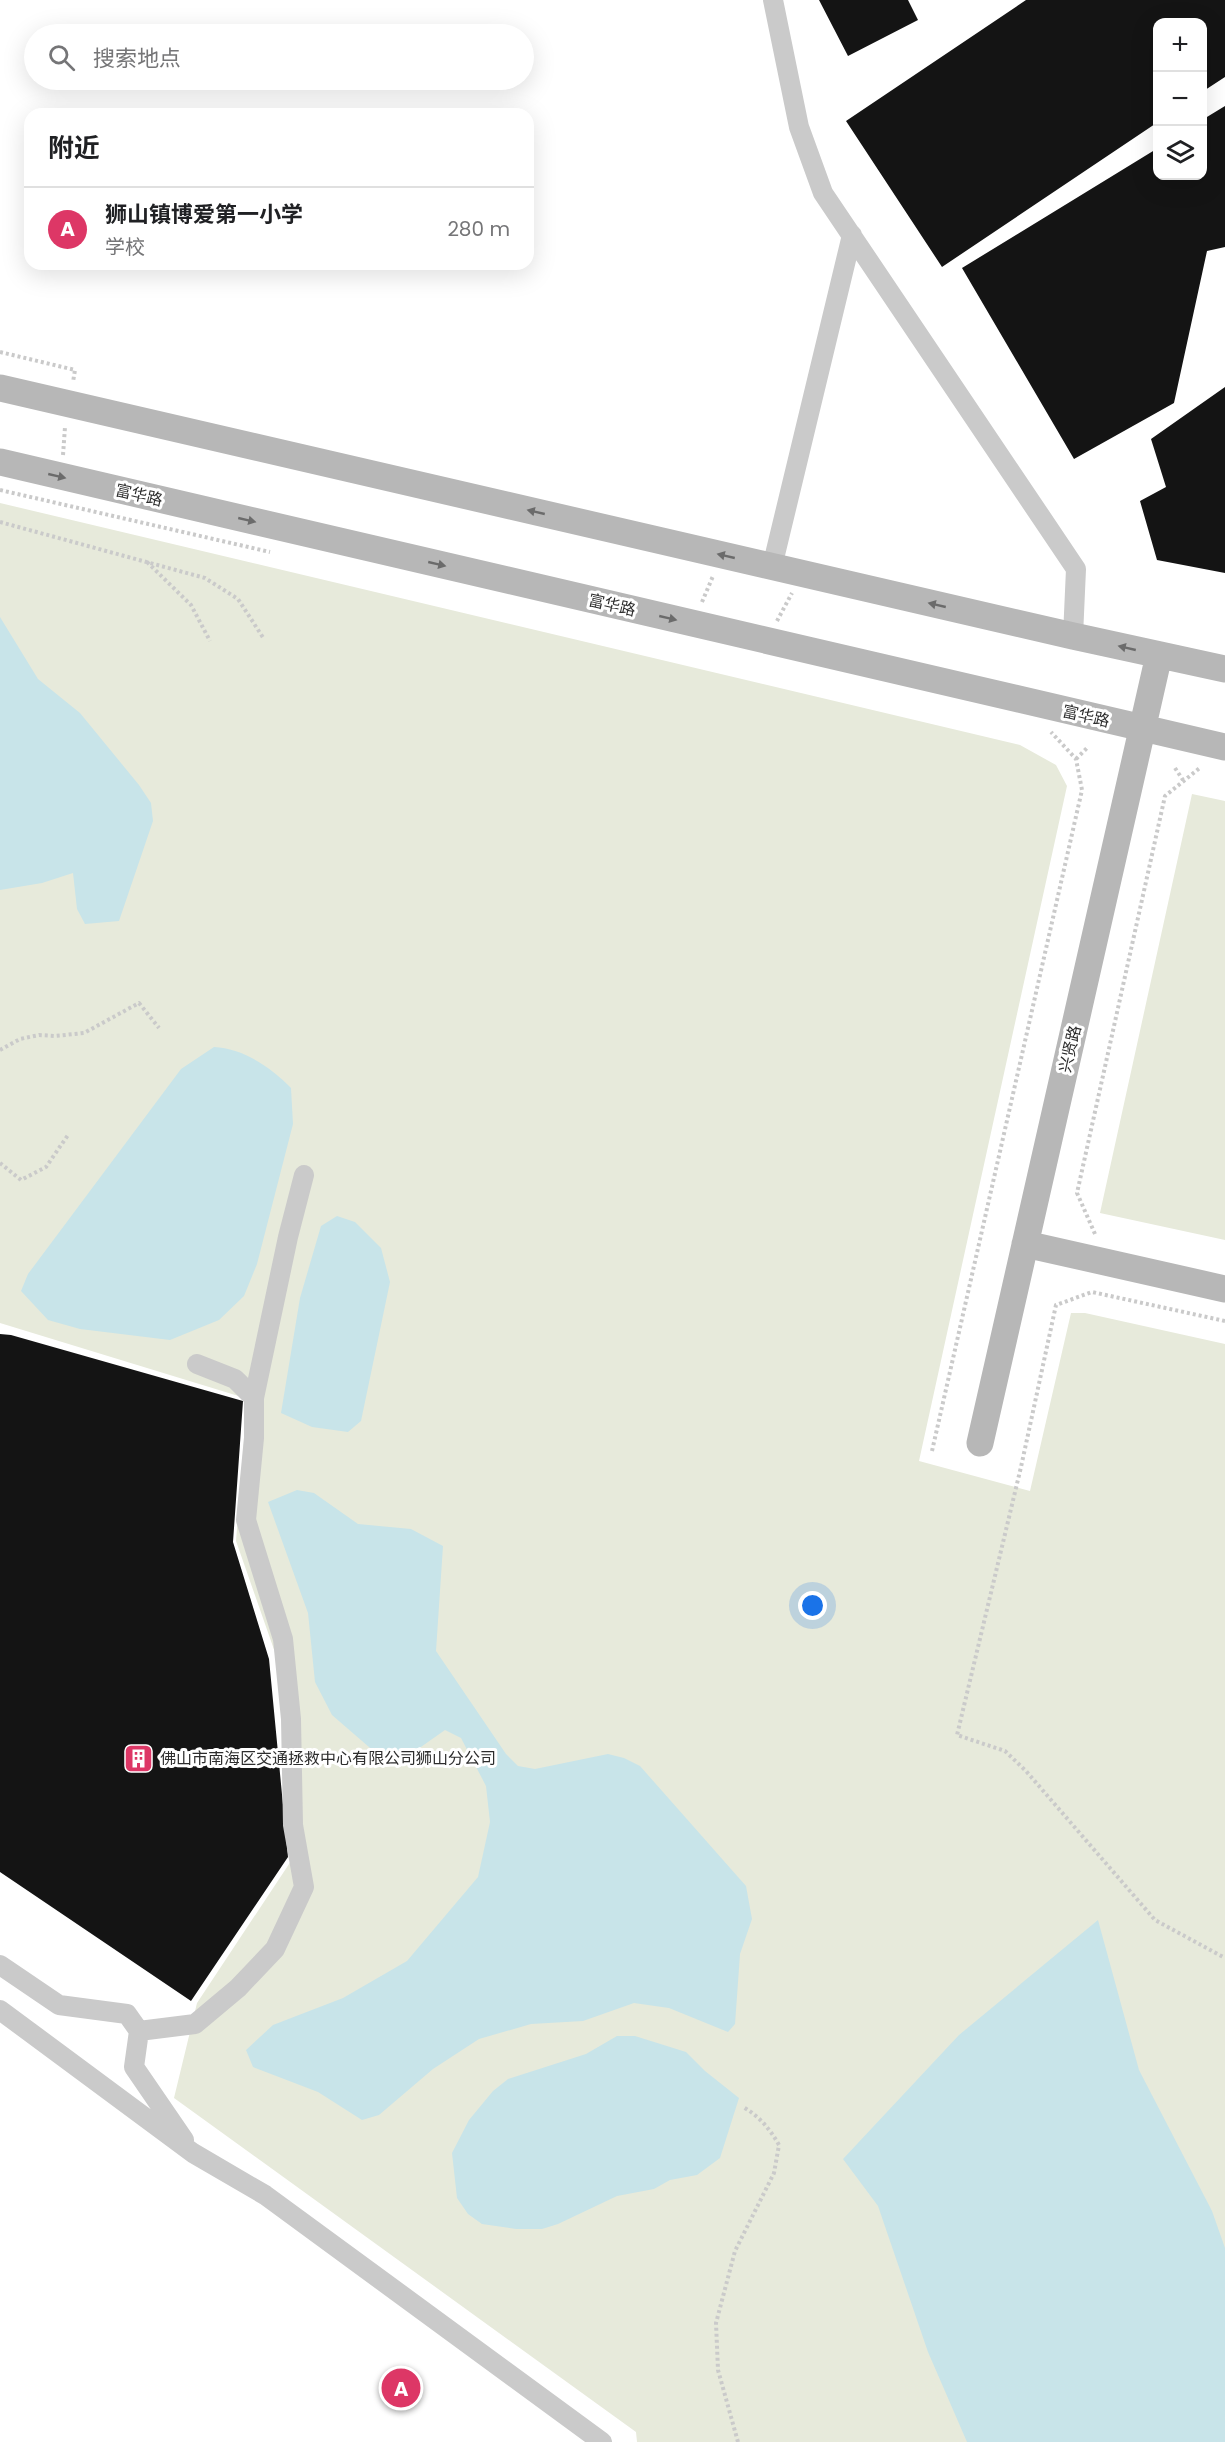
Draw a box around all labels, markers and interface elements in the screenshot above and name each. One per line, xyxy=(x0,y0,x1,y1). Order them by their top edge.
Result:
map controls xyxy=(1153,18,1207,180)
button: + xyxy=(1153,18,1207,72)
search box xyxy=(24,24,534,90)
icon: search xyxy=(45,41,78,74)
text: 搜索地点 xyxy=(93,43,181,74)
button: − xyxy=(1153,72,1207,126)
button: layers xyxy=(1153,126,1207,180)
text: 附近 xyxy=(48,130,100,166)
text: 狮山镇博爱第一小学 xyxy=(105,199,303,230)
text: A xyxy=(60,215,75,243)
text: 280 m xyxy=(447,215,510,243)
text: 学校 xyxy=(105,233,145,261)
one-way arrow xyxy=(48,471,66,481)
street label: 富华路 xyxy=(113,478,165,512)
one-way arrow xyxy=(527,507,545,517)
one-way arrow xyxy=(238,516,257,525)
one-way arrow xyxy=(716,551,735,560)
one-way arrow xyxy=(428,560,446,570)
street label: 富华路 xyxy=(586,588,638,622)
one-way arrow xyxy=(927,599,946,609)
one-way arrow xyxy=(658,614,677,623)
one-way arrow xyxy=(1117,643,1136,652)
street label: 富华路 xyxy=(1060,699,1112,733)
street label: 兴贤路 xyxy=(1053,1023,1087,1075)
your location xyxy=(798,1591,827,1620)
building icon: 佛山市南海区交通拯救中心有限公司狮山分公司 xyxy=(123,1742,155,1774)
place label: 佛山市南海区交通拯救中心有限公司狮山分公司 xyxy=(160,1747,496,1770)
pin: A xyxy=(382,2366,420,2410)

